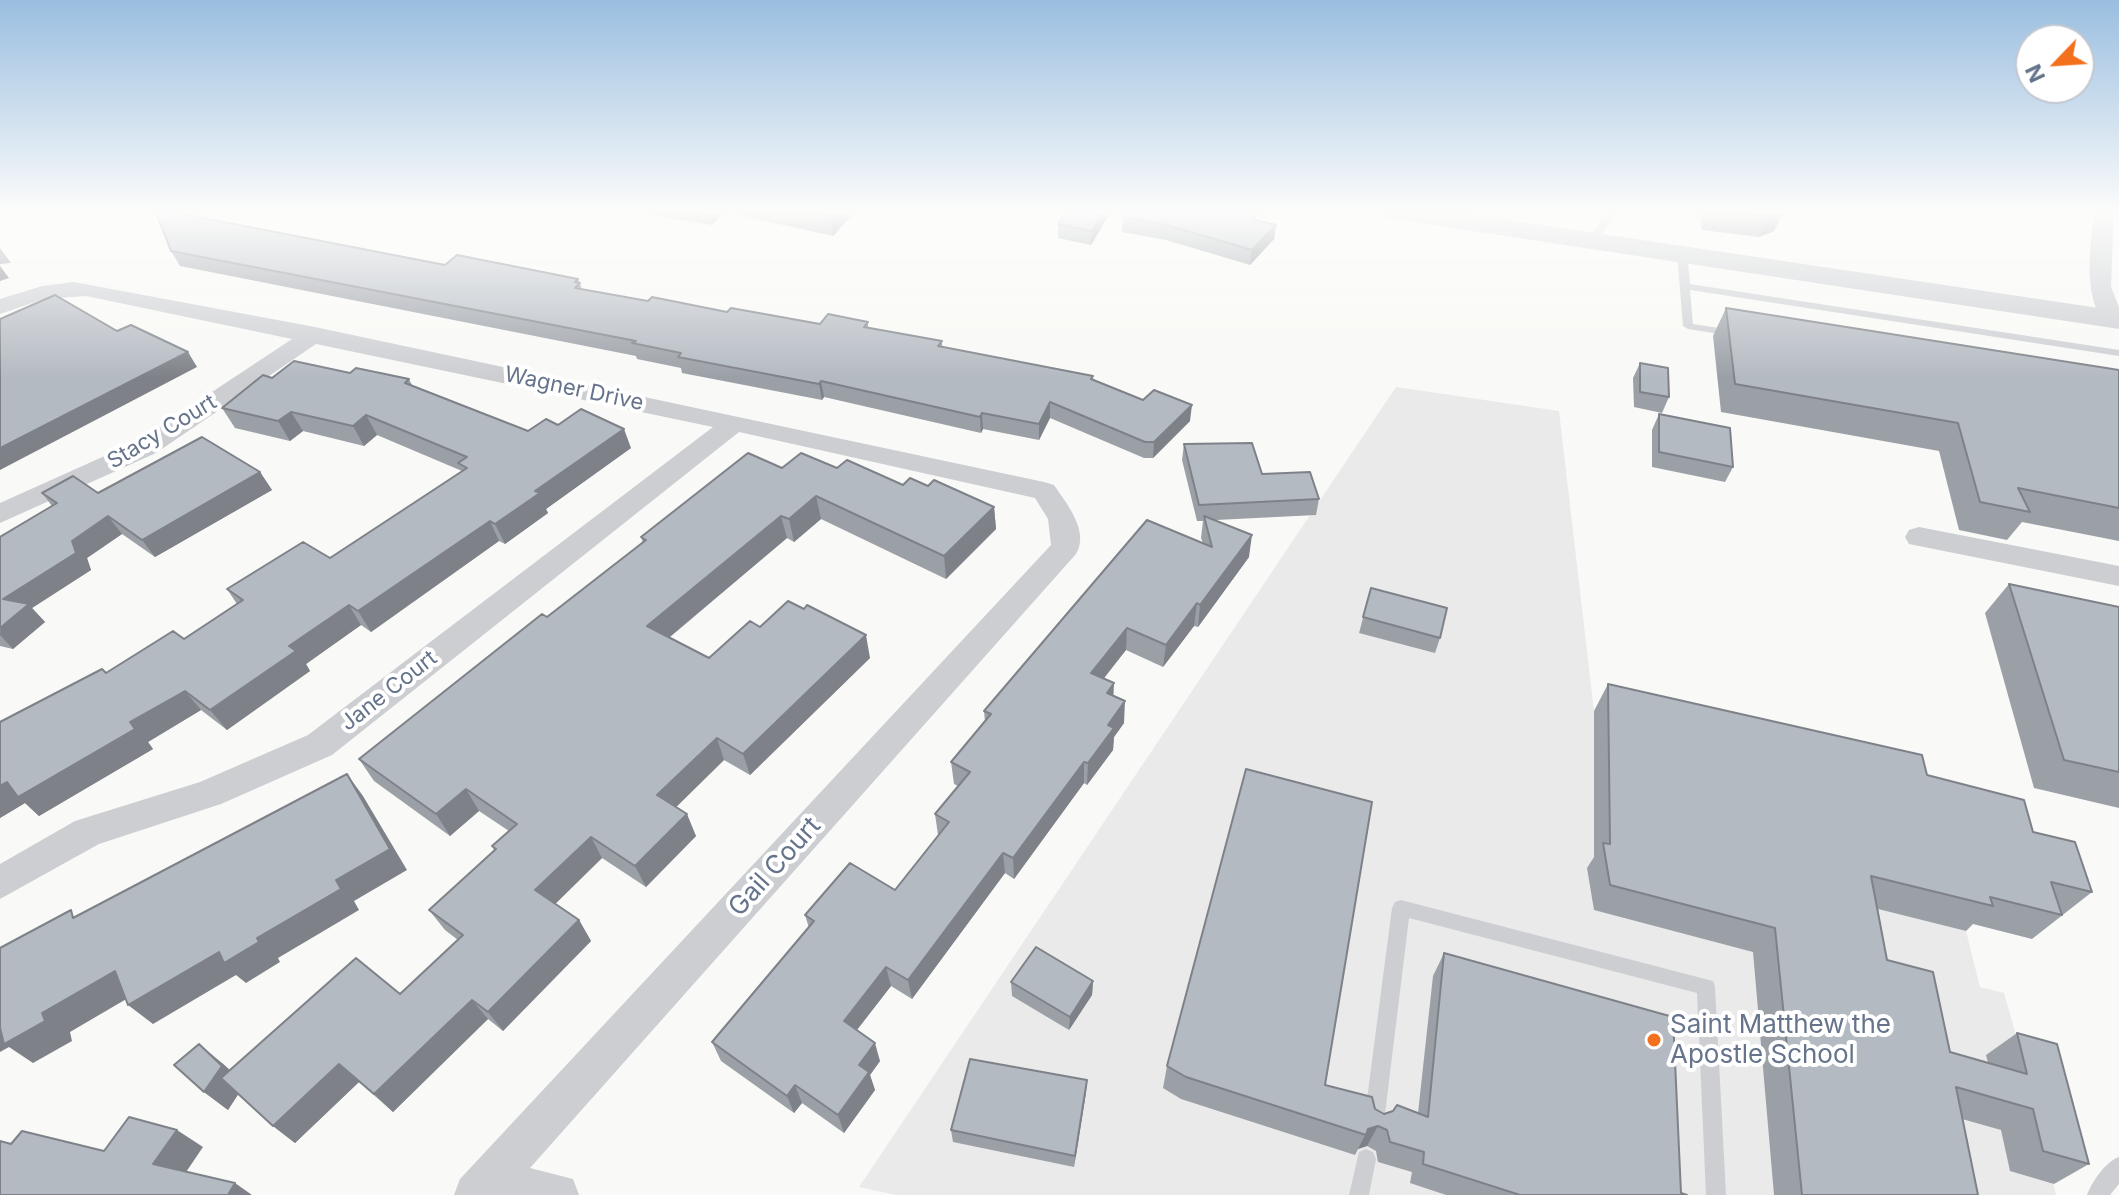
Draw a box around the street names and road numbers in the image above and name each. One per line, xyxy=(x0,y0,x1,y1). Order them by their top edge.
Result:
street label: Wagner Drive xyxy=(502,361,646,417)
street label: Stacy Court xyxy=(103,389,221,475)
street label: Jane Court xyxy=(336,645,442,737)
street label: Gail Court xyxy=(722,811,828,923)

